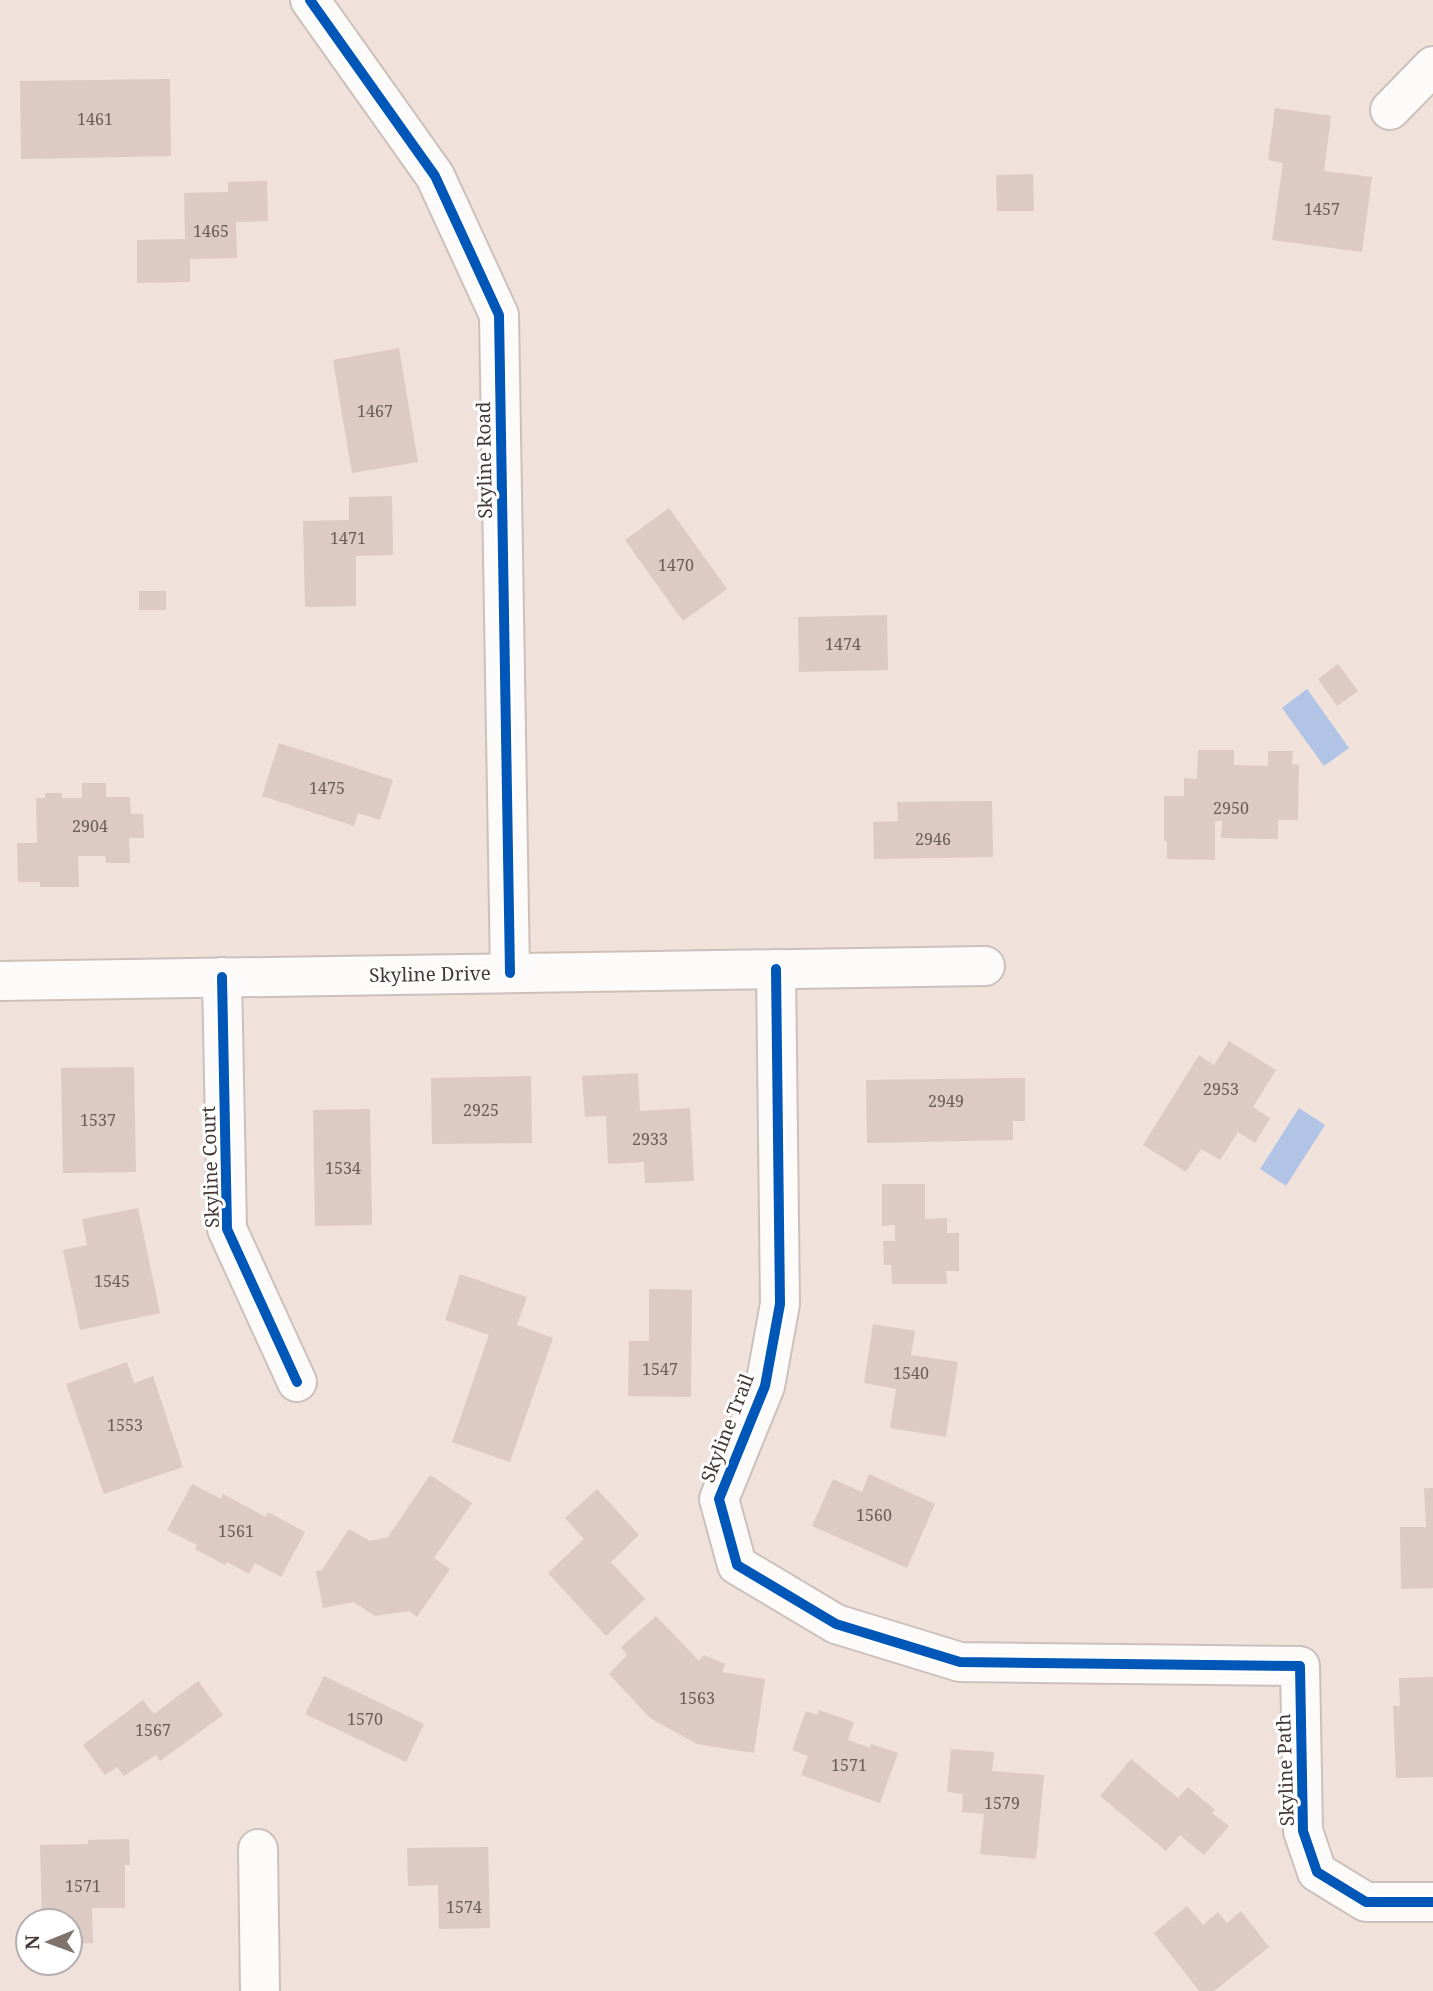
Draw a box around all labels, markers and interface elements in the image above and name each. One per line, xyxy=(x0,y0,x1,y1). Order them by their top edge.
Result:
house number: 1461 xyxy=(77,108,113,130)
house number: 1457 xyxy=(1304,198,1340,220)
house number: 1465 xyxy=(193,220,229,242)
house number: 1467 xyxy=(357,400,393,422)
street label: Skyline Road xyxy=(470,401,498,519)
house number: 1471 xyxy=(330,527,366,549)
house number: 1470 xyxy=(658,554,694,576)
house number: 1474 xyxy=(825,633,861,655)
house number: 1475 xyxy=(309,777,345,799)
house number: 2950 xyxy=(1213,797,1249,819)
house number: 2904 xyxy=(72,815,108,837)
house number: 2946 xyxy=(915,828,951,850)
street label: Skyline Drive xyxy=(369,960,491,988)
house number: 2953 xyxy=(1203,1078,1239,1100)
house number: 2949 xyxy=(928,1090,964,1112)
house number: 2925 xyxy=(463,1099,499,1121)
street label: Skyline Court xyxy=(195,1105,225,1228)
house number: 1537 xyxy=(80,1109,116,1131)
house number: 2933 xyxy=(632,1128,668,1150)
house number: 1534 xyxy=(325,1157,361,1179)
house number: 1545 xyxy=(94,1270,130,1292)
house number: 1547 xyxy=(642,1358,678,1380)
house number: 1540 xyxy=(893,1362,929,1384)
street label: Skyline Trail xyxy=(694,1370,760,1486)
house number: 1553 xyxy=(107,1414,143,1436)
house number: 1560 xyxy=(856,1504,892,1526)
house number: 1561 xyxy=(218,1520,254,1542)
house number: 1563 xyxy=(679,1687,715,1709)
house number: 1570 xyxy=(347,1708,383,1730)
street label: Skyline Path xyxy=(1270,1713,1300,1827)
house number: 1567 xyxy=(135,1719,171,1741)
house number: 1571 xyxy=(831,1754,867,1776)
house number: 1579 xyxy=(984,1792,1020,1814)
house number: 1571 xyxy=(65,1875,101,1897)
house number: 1574 xyxy=(446,1896,482,1918)
north arrow xyxy=(14,1907,84,1977)
text: N xyxy=(19,1935,45,1950)

